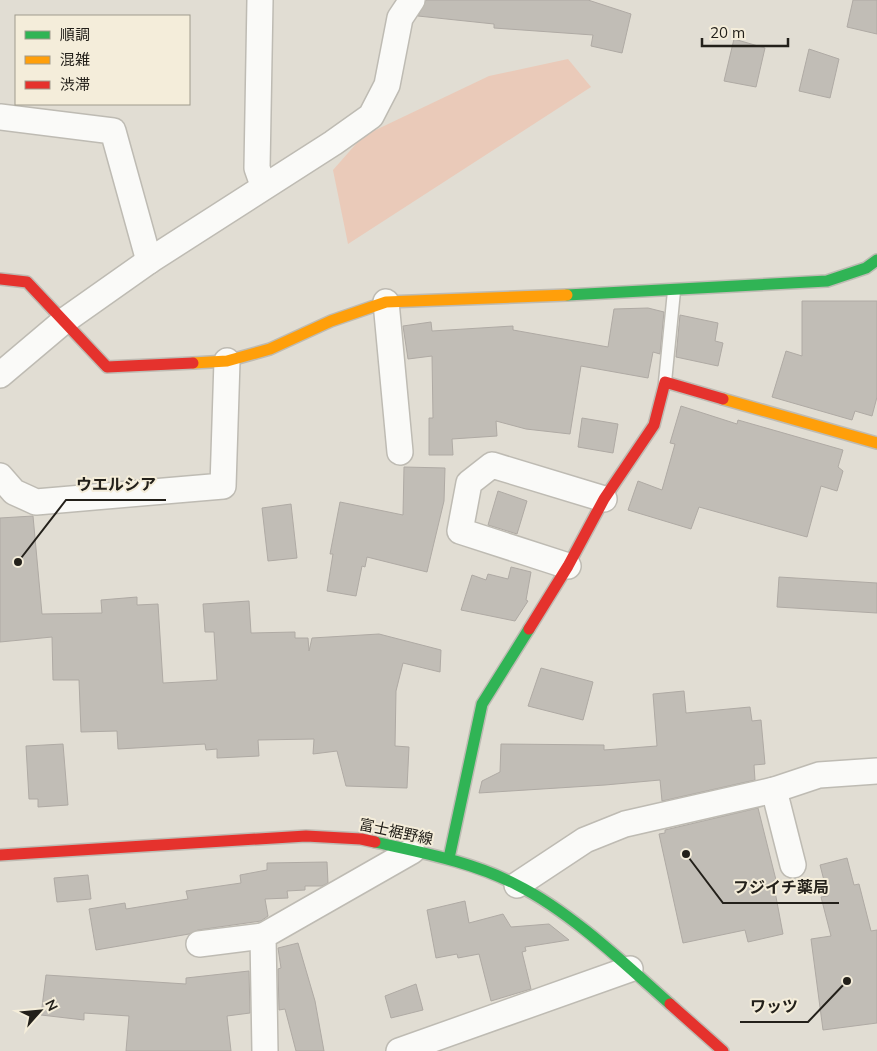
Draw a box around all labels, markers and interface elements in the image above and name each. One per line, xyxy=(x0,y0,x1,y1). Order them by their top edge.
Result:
legend xyxy=(15,15,190,105)
scale bar xyxy=(702,15,788,47)
text: 20 m xyxy=(710,23,745,42)
text: 順調 xyxy=(60,25,90,44)
text: 混雑 xyxy=(60,50,90,69)
text: 渋滞 xyxy=(60,75,90,94)
callout: ウエルシア xyxy=(66,469,166,500)
text: ウエルシア xyxy=(76,474,156,494)
street label: 富士裾野線 xyxy=(357,814,435,849)
callout: フジイチ薬局 xyxy=(723,872,839,903)
text: フジイチ薬局 xyxy=(733,877,829,897)
north arrow xyxy=(15,986,65,1036)
callout: ワッツ xyxy=(740,991,808,1022)
text: N xyxy=(41,996,62,1014)
text: ワッツ xyxy=(750,996,798,1016)

